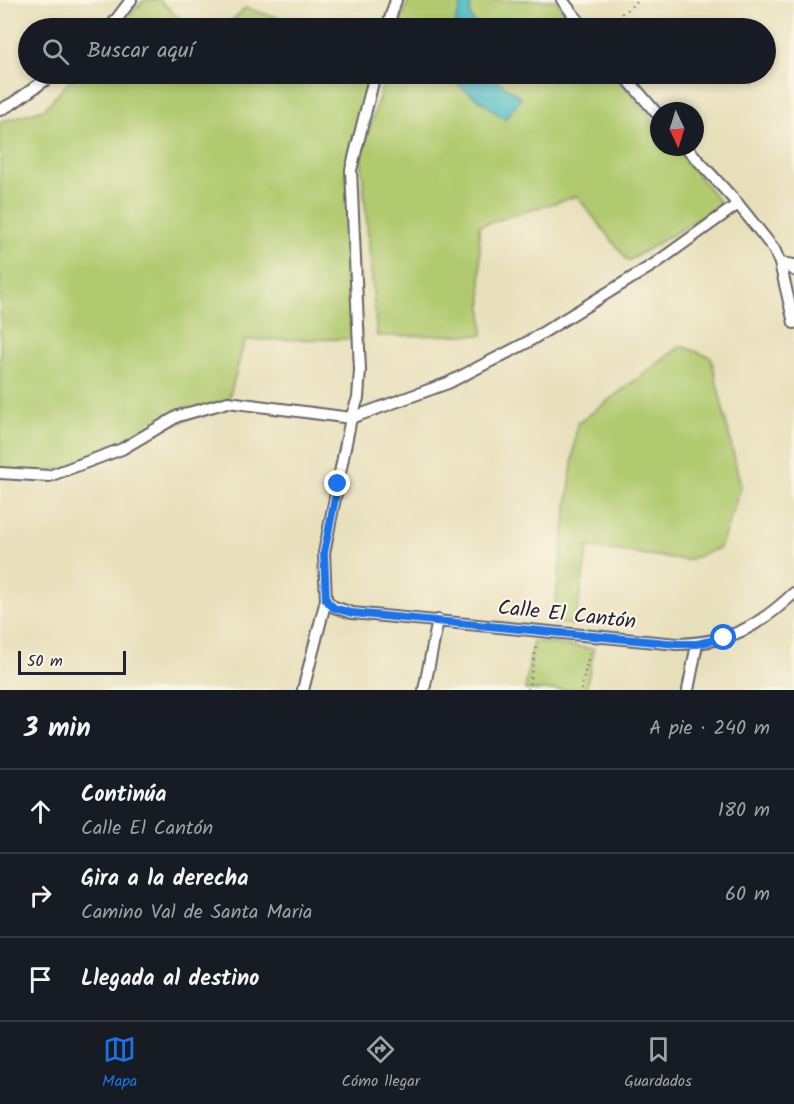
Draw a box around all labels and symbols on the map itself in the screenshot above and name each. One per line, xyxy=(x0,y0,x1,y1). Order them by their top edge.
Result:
north arrow xyxy=(650,102,704,156)
route end xyxy=(324,470,350,496)
street label: Calle El Cantón xyxy=(496,592,638,639)
route start xyxy=(710,624,736,650)
scale bar xyxy=(18,648,126,676)

